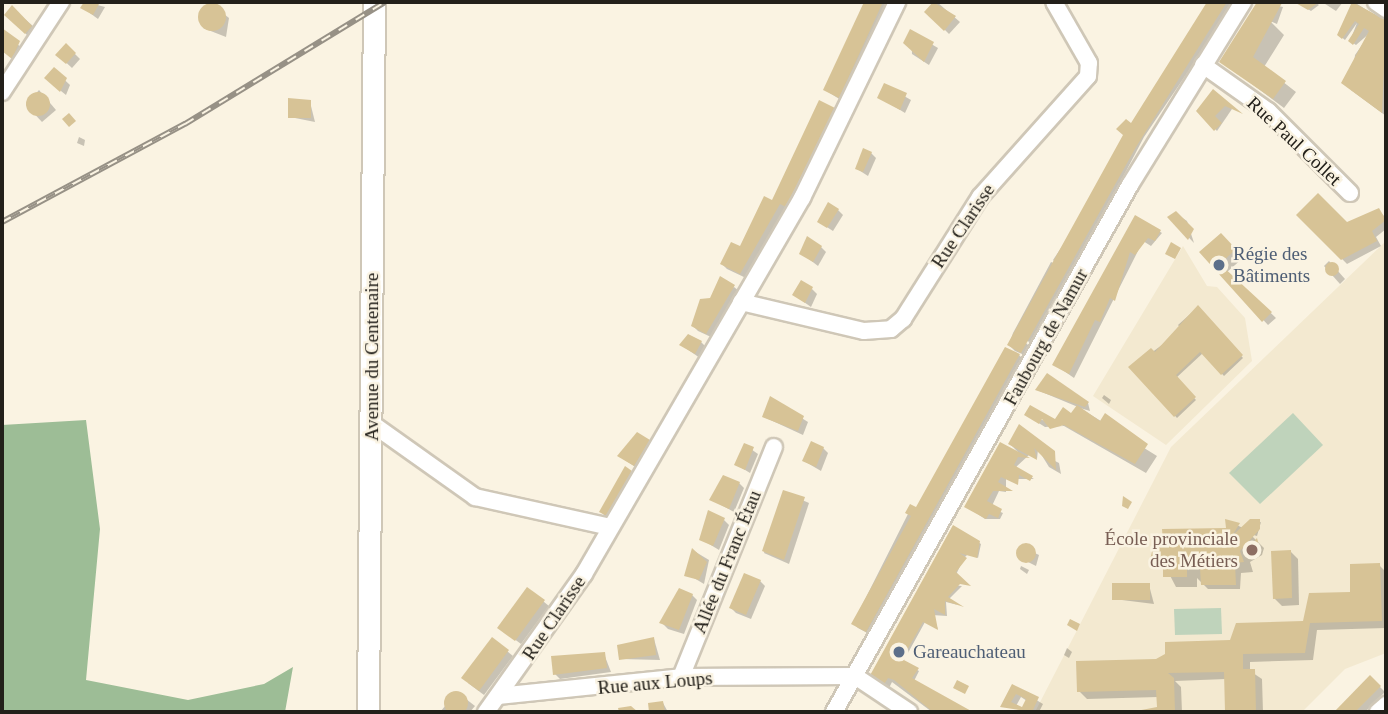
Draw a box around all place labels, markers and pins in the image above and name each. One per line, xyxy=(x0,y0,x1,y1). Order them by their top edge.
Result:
place label: Régie des Bâtiments xyxy=(1233,243,1310,287)
marker: Régie des Bâtiments xyxy=(1211,257,1227,273)
place label: École provinciale des Métiers xyxy=(1105,528,1238,572)
marker: École provinciale des Métiers xyxy=(1244,542,1260,558)
place label: Gareauchateau xyxy=(913,641,1026,663)
marker: Gareauchateau xyxy=(891,644,907,660)

